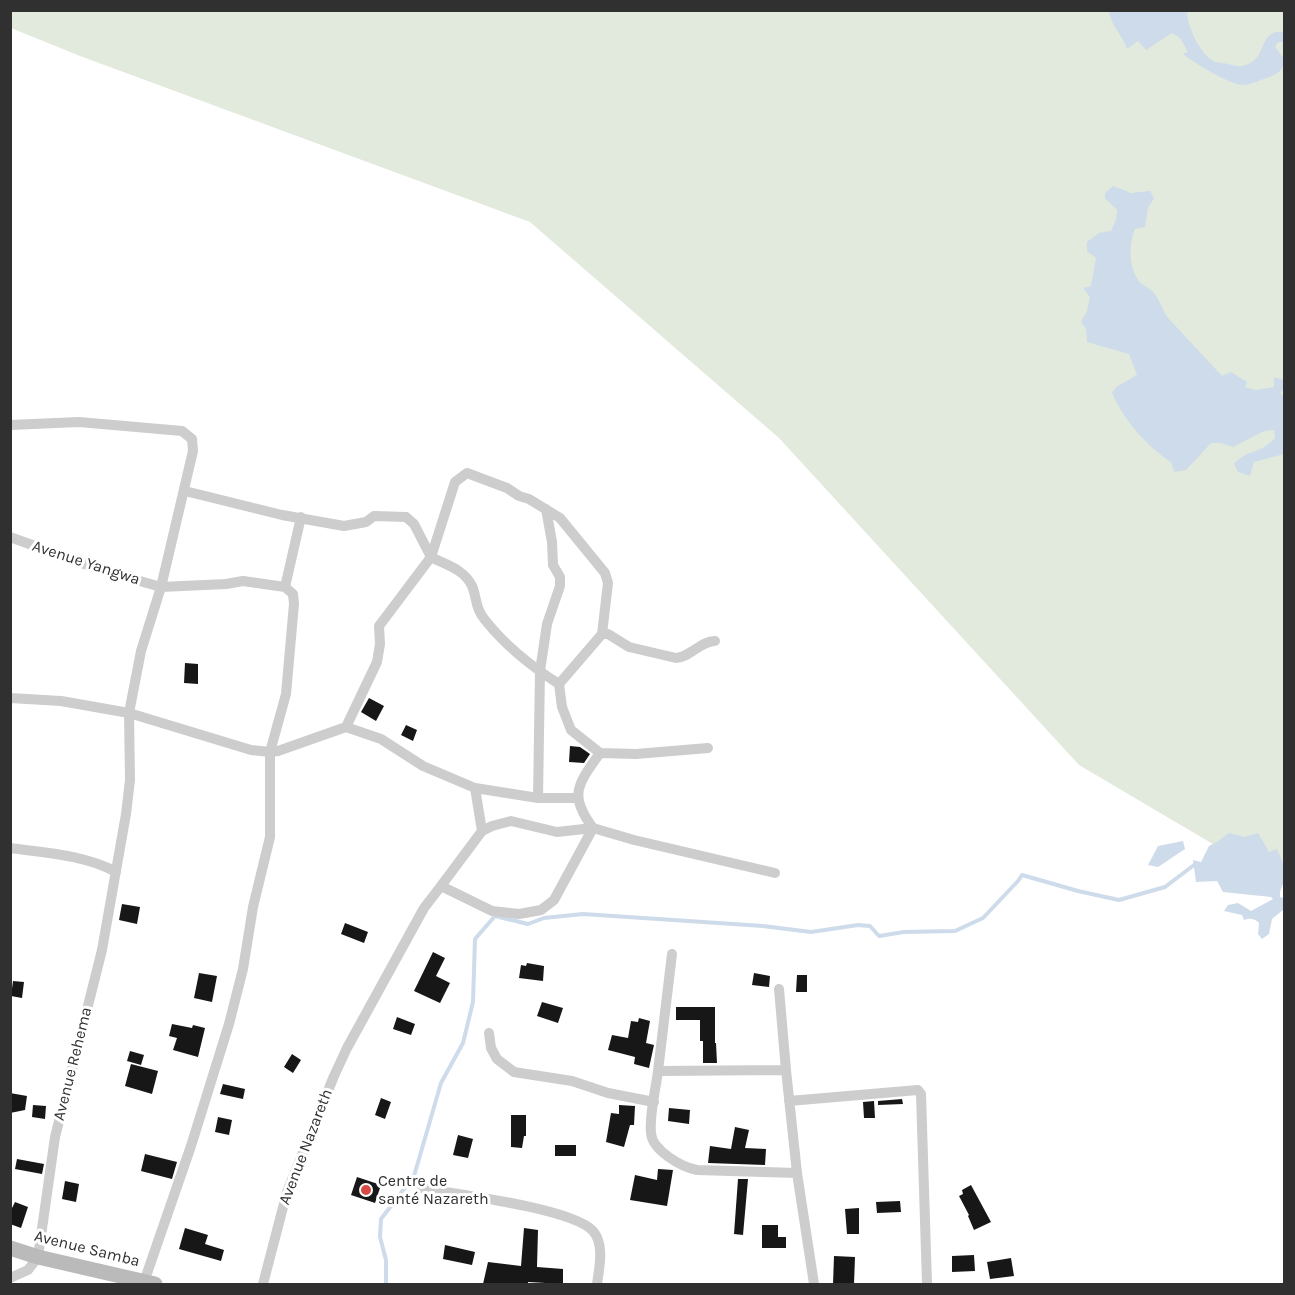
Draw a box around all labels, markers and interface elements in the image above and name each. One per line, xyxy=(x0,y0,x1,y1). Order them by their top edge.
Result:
street label: Avenue Yangwa xyxy=(30,537,142,589)
street label: Avenue Rehema xyxy=(50,1005,96,1123)
street label: Avenue Nazareth xyxy=(275,1086,337,1208)
place label: Centre de santé Nazareth xyxy=(378,1171,489,1209)
marker: Centre de santé Nazareth xyxy=(359,1183,373,1197)
street label: Avenue Samba xyxy=(32,1227,142,1271)

